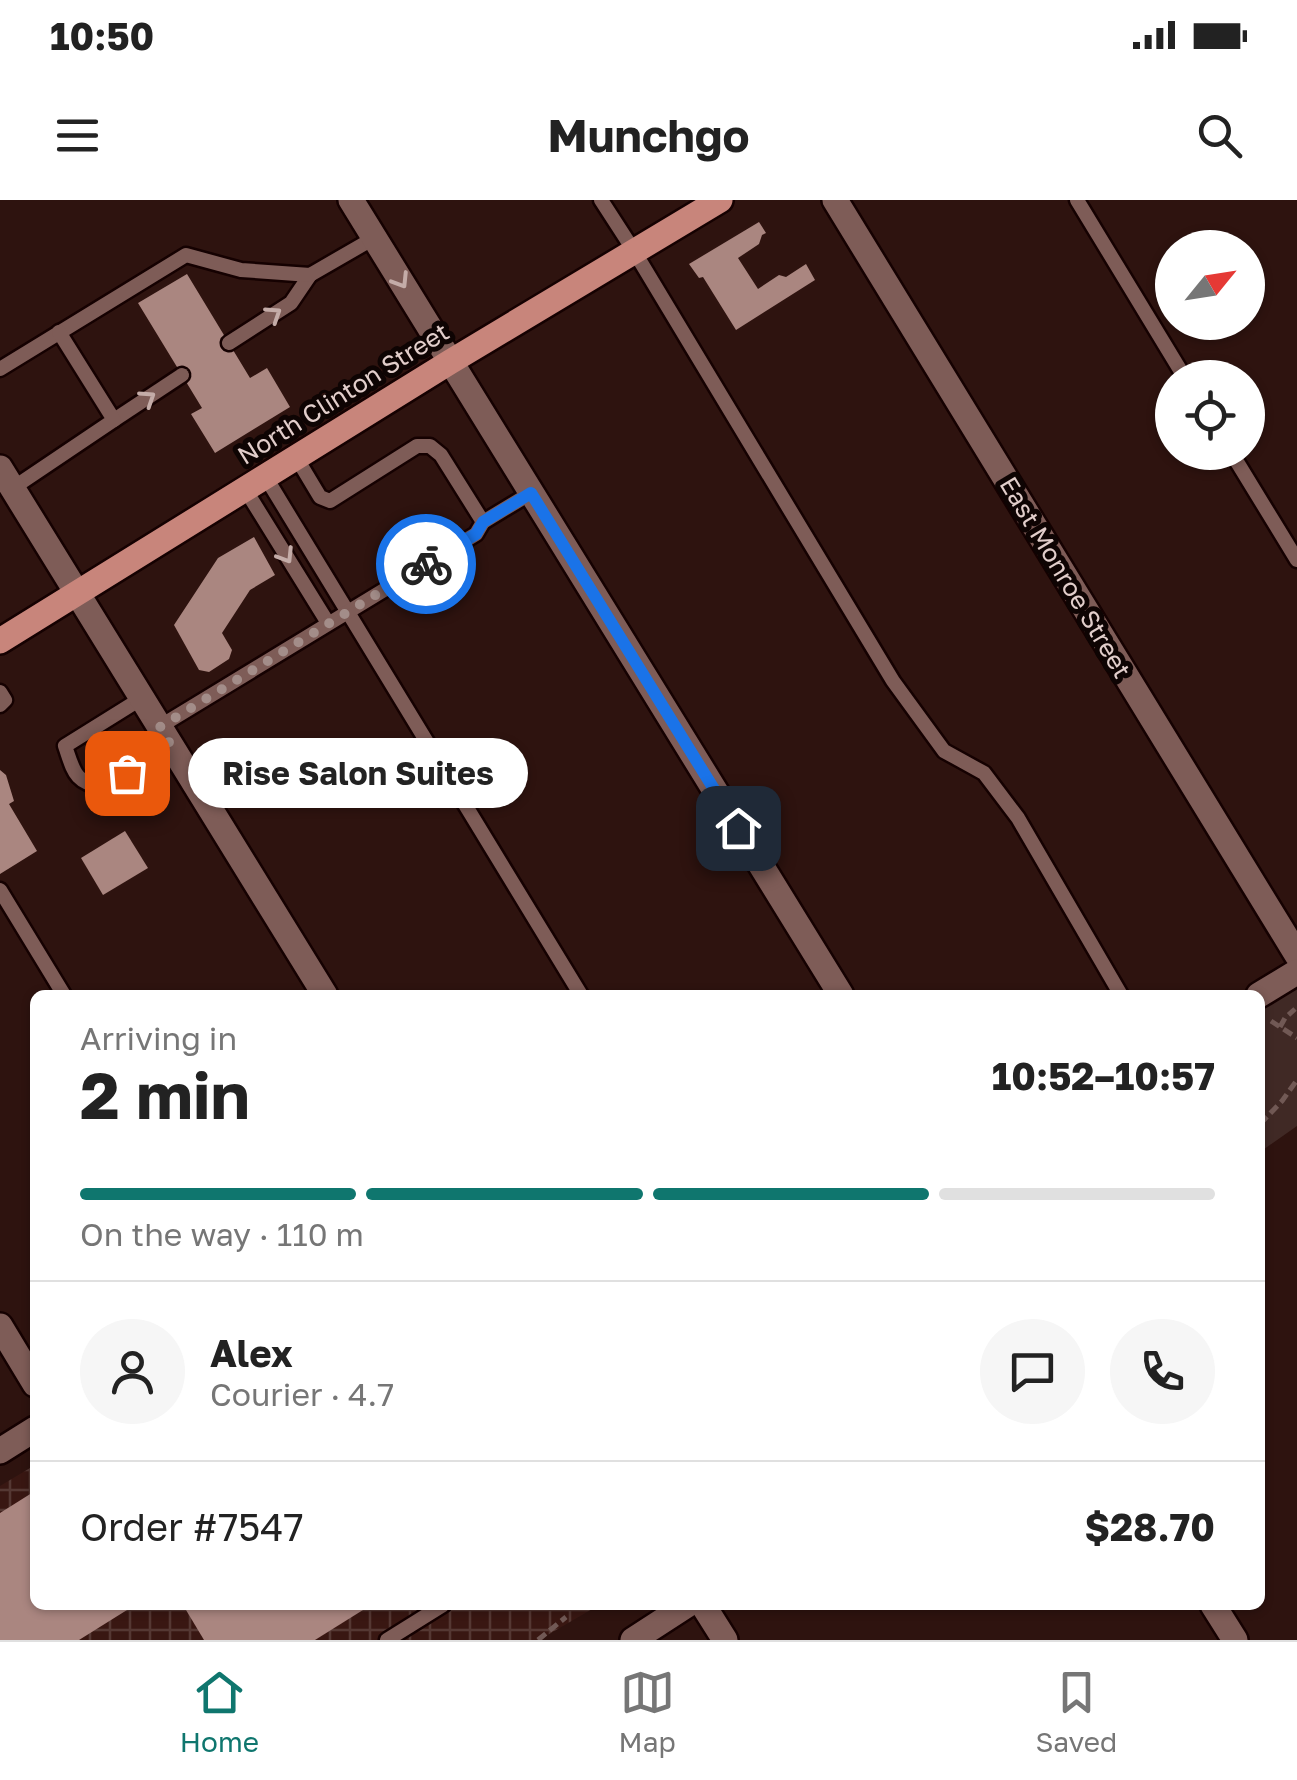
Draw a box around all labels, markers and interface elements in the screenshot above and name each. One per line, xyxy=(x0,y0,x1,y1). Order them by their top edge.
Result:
text: 10:50 xyxy=(50,13,154,58)
icon: menu xyxy=(50,108,105,163)
text: Munchgo xyxy=(548,108,749,162)
icon: search xyxy=(1192,108,1247,163)
north arrow xyxy=(1155,230,1265,340)
map controls xyxy=(1155,230,1265,470)
one-way arrow xyxy=(389,270,408,288)
one-way arrow xyxy=(264,308,282,327)
street label: North Clinton Street xyxy=(232,315,454,471)
button: locate xyxy=(1155,360,1265,470)
one-way arrow xyxy=(138,391,156,410)
street label: East Monroe Street xyxy=(994,471,1138,683)
courier xyxy=(376,514,476,614)
icon: bike xyxy=(399,537,454,592)
one-way arrow xyxy=(274,545,293,563)
pin xyxy=(85,731,170,816)
callout: Rise Salon Suites xyxy=(187,738,527,808)
icon: bag xyxy=(100,746,155,801)
text: Rise Salon Suites xyxy=(222,754,494,792)
pin xyxy=(696,786,781,871)
icon: home xyxy=(711,801,766,856)
text: Arriving in xyxy=(80,1019,237,1057)
text: 10:52–10:57 xyxy=(992,1053,1215,1098)
text: 2 min xyxy=(80,1055,250,1133)
text: On the way · 110 m xyxy=(80,1215,364,1253)
button: person xyxy=(80,1319,185,1424)
button: chat xyxy=(980,1319,1085,1424)
button: phone xyxy=(1110,1319,1215,1424)
text: Alex xyxy=(210,1330,293,1375)
text: Courier · 4.7 xyxy=(210,1375,394,1413)
text: Order #7547 xyxy=(80,1504,304,1549)
text: $28.70 xyxy=(1084,1504,1215,1549)
tab: Home xyxy=(180,1665,259,1758)
tab: Map xyxy=(619,1665,676,1758)
tab: Saved xyxy=(1035,1665,1117,1758)

